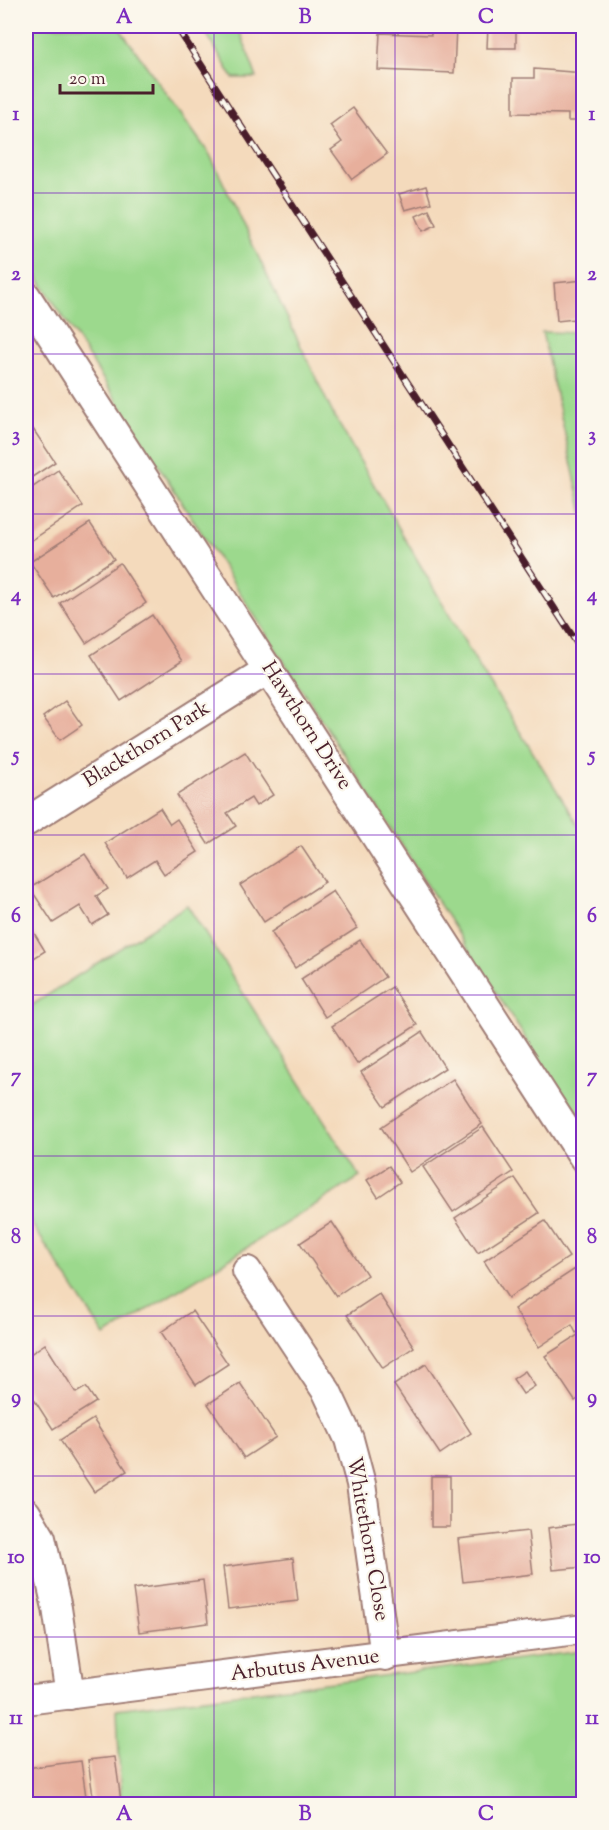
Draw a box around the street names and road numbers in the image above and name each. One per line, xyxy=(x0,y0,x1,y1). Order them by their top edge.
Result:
street label: Hawthorn Drive xyxy=(253,656,359,796)
street label: Blackthorn Park xyxy=(78,694,217,796)
street label: Whitethorn Close xyxy=(338,1455,396,1623)
street label: Arbutus Avenue xyxy=(229,1642,381,1690)

